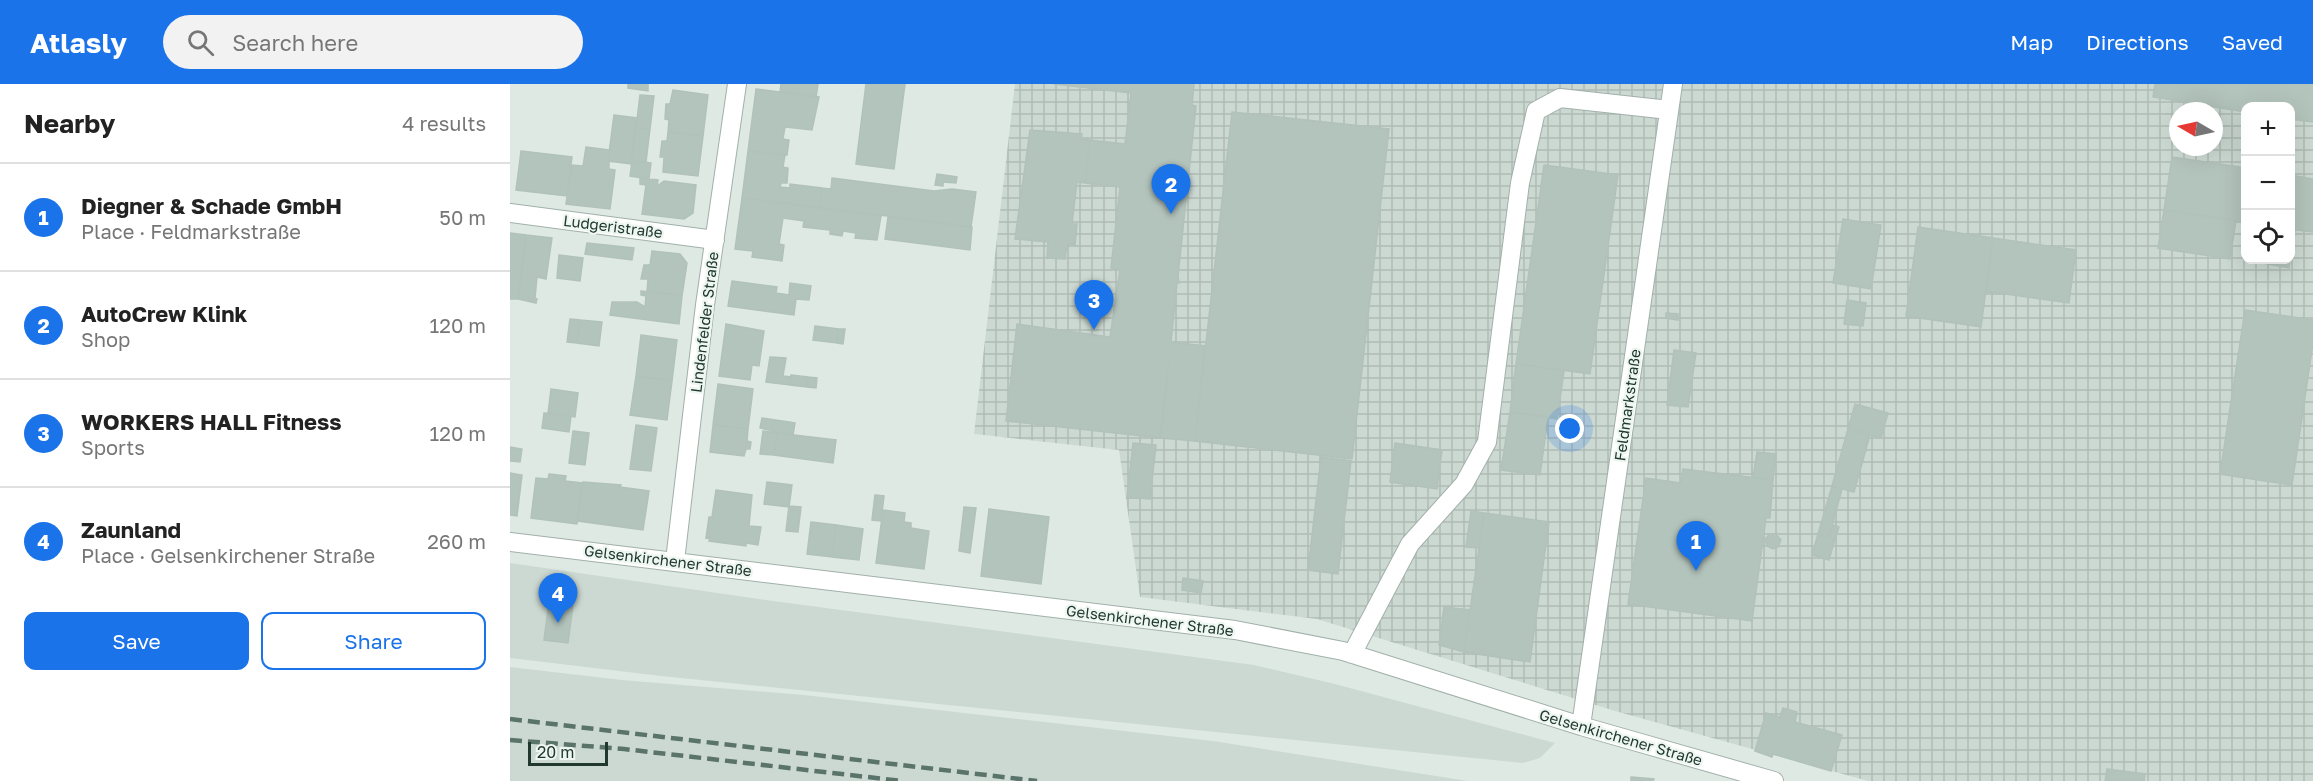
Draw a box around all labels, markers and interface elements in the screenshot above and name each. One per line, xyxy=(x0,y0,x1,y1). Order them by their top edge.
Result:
search box xyxy=(163,15,583,69)
text: Atlasly xyxy=(30,26,127,59)
icon: search xyxy=(184,26,217,59)
text: Search here xyxy=(232,29,358,56)
text: Map xyxy=(2010,29,2053,55)
text: Directions xyxy=(2086,29,2189,55)
text: Saved xyxy=(2222,29,2283,55)
north arrow xyxy=(2169,102,2223,156)
map controls xyxy=(2241,102,2295,264)
button: + xyxy=(2241,102,2295,156)
text: Nearby xyxy=(24,108,115,139)
text: 4 results xyxy=(402,111,486,135)
button: − xyxy=(2241,156,2295,210)
pin: 2 xyxy=(1152,164,1190,214)
text: Diegner & Schade GmbH xyxy=(81,192,342,219)
text: 1 xyxy=(38,205,49,229)
text: 50 m xyxy=(439,205,486,229)
button: locate xyxy=(2241,210,2295,264)
street label: Ludgeristraße xyxy=(562,211,664,241)
text: Place · Feldmarkstraße xyxy=(81,219,301,243)
street label: Lindenfelder Straße xyxy=(686,250,722,394)
pin: 3 xyxy=(1074,280,1114,330)
text: AutoCrew Klink xyxy=(81,300,247,327)
text: 2 xyxy=(37,313,50,337)
text: 120 m xyxy=(430,313,486,337)
text: Shop xyxy=(81,327,130,351)
street label: Feldmarkstraße xyxy=(1610,348,1644,462)
text: WORKERS HALL Fitness xyxy=(81,408,342,435)
your location xyxy=(1555,414,1584,443)
text: 3 xyxy=(37,421,50,445)
text: 120 m xyxy=(430,421,486,445)
text: Sports xyxy=(81,435,145,459)
text: Zaunland xyxy=(81,516,181,543)
pin: 1 xyxy=(1676,522,1716,571)
text: 4 xyxy=(37,529,50,553)
text: 260 m xyxy=(427,529,486,553)
street label: Gelsenkirchener Straße xyxy=(583,541,753,579)
text: Place · Gelsenkirchener Straße xyxy=(81,543,375,567)
pin: 4 xyxy=(538,574,578,623)
street label: Gelsenkirchener Straße xyxy=(1065,601,1235,639)
button: Save xyxy=(24,612,249,670)
button: Share xyxy=(261,612,486,670)
street label: Gelsenkirchener Straße xyxy=(1537,705,1705,769)
scale bar xyxy=(528,739,608,766)
text: 20 m xyxy=(537,742,574,762)

